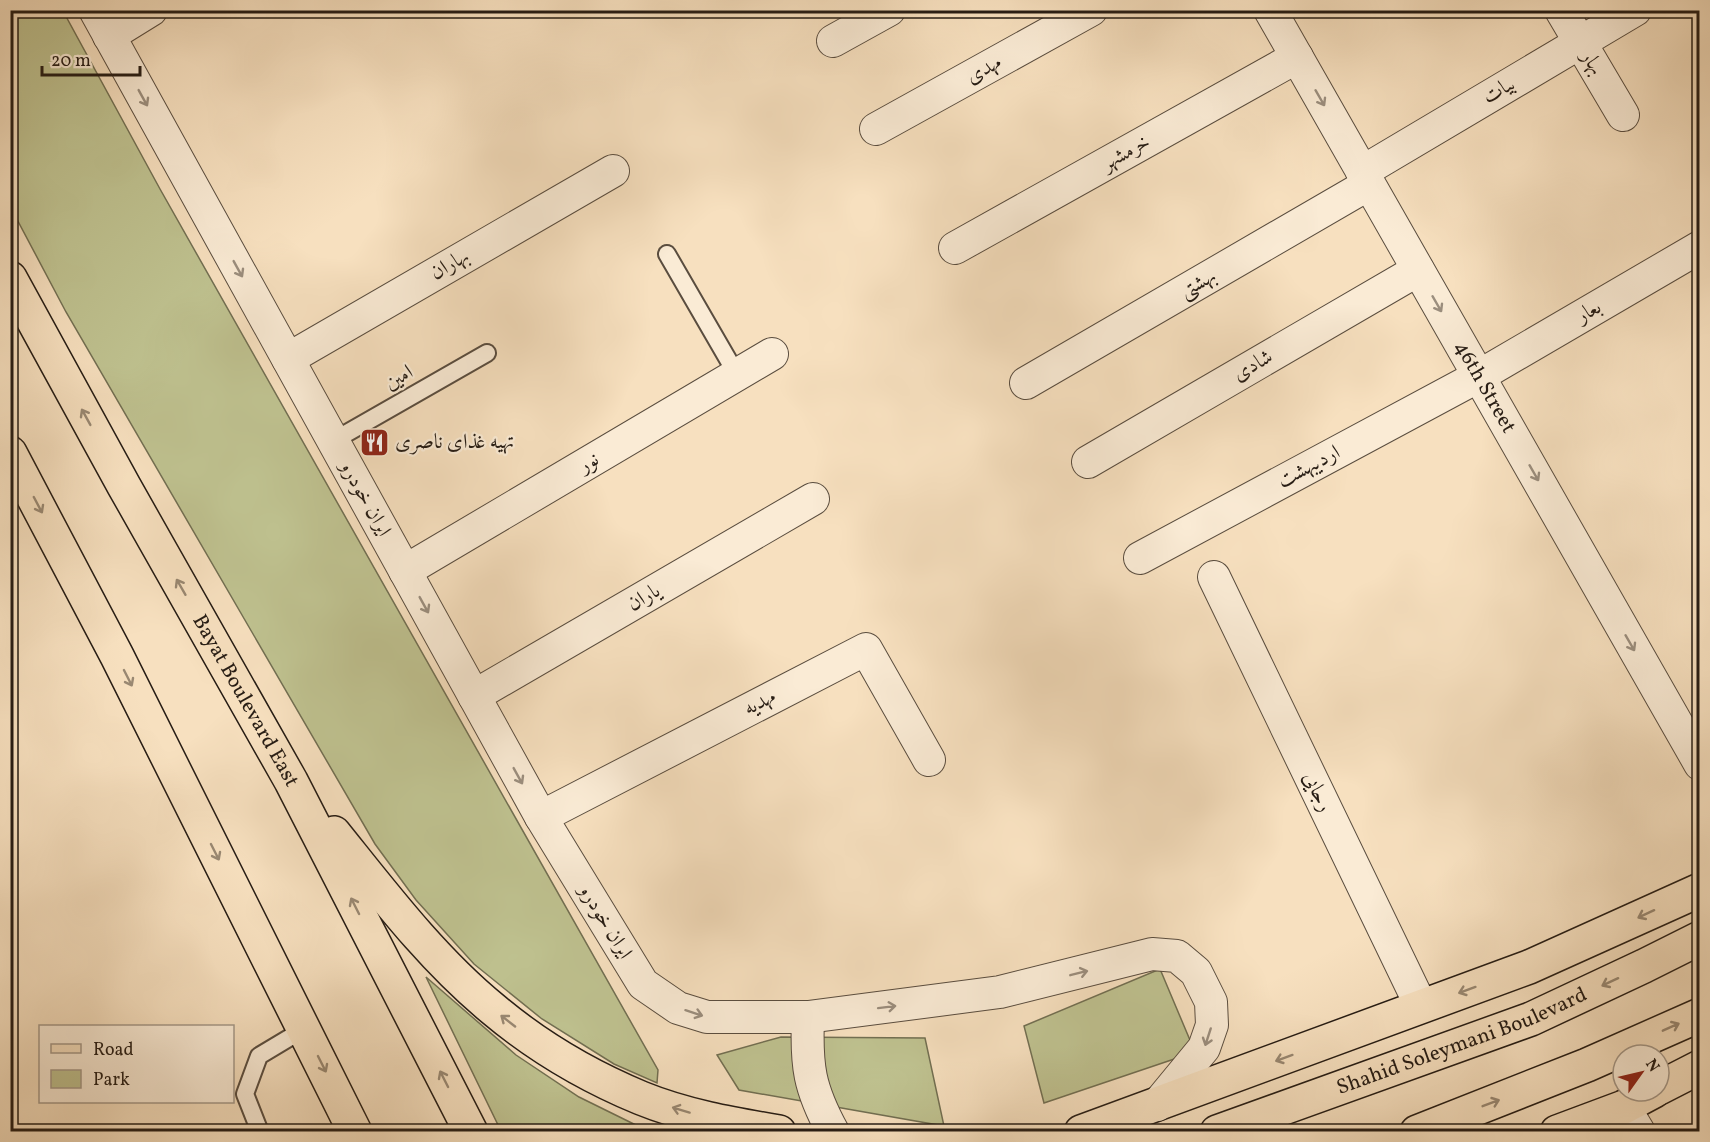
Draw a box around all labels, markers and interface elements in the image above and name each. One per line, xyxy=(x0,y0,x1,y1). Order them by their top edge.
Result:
scale bar xyxy=(42,39,140,77)
street label: بهار xyxy=(1572,43,1611,81)
street label: مهدی xyxy=(961,48,1007,92)
text: 20 m xyxy=(51,49,91,74)
street label: بیات xyxy=(1477,70,1521,112)
one-way arrow xyxy=(138,89,149,107)
one-way arrow xyxy=(1314,89,1326,106)
street label: خرمشهر xyxy=(1095,128,1156,179)
street label: بهاران xyxy=(425,242,475,288)
one-way arrow xyxy=(232,260,244,277)
street label: بهشتی xyxy=(1174,262,1222,306)
street label: بعار xyxy=(1569,293,1607,332)
one-way arrow xyxy=(1431,295,1443,312)
street label: 46th Street xyxy=(1447,335,1523,439)
street label: شادی xyxy=(1227,343,1279,389)
street label: امین xyxy=(379,358,419,398)
one-way arrow xyxy=(80,409,92,426)
restaurant icon: تهیه غذای ناصری xyxy=(358,426,390,458)
place label: تهیه غذای ناصری xyxy=(395,428,514,457)
street label: اردیبهشت xyxy=(1272,438,1346,496)
street label: نور xyxy=(571,446,605,482)
street label: ایران خودرو xyxy=(331,454,398,542)
one-way arrow xyxy=(1528,464,1540,481)
one-way arrow xyxy=(32,496,44,513)
street label: یاران xyxy=(622,577,667,619)
one-way arrow xyxy=(175,579,187,596)
one-way arrow xyxy=(418,596,430,613)
street label: Bayat Boulevard East xyxy=(185,609,306,792)
one-way arrow xyxy=(1625,634,1637,651)
one-way arrow xyxy=(122,669,134,686)
street label: مهدیه xyxy=(739,683,781,723)
one-way arrow xyxy=(513,766,524,784)
street label: رجایی xyxy=(1295,767,1339,817)
one-way arrow xyxy=(210,843,222,861)
street label: ایران خودرو xyxy=(570,877,639,965)
one-way arrow xyxy=(349,897,360,915)
one-way arrow xyxy=(1638,909,1656,920)
one-way arrow xyxy=(1069,966,1088,978)
one-way arrow xyxy=(1601,977,1619,989)
street label: Shahid Soleymani Boulevard xyxy=(1333,980,1592,1102)
one-way arrow xyxy=(1458,985,1477,996)
one-way arrow xyxy=(877,1001,897,1012)
one-way arrow xyxy=(684,1008,703,1019)
one-way arrow xyxy=(501,1015,517,1028)
one-way arrow xyxy=(1662,1021,1680,1033)
legend xyxy=(39,1025,234,1103)
one-way arrow xyxy=(1202,1027,1213,1046)
text: Road xyxy=(93,1038,134,1063)
north arrow xyxy=(1611,1043,1671,1103)
one-way arrow xyxy=(1275,1053,1294,1064)
one-way arrow xyxy=(316,1055,328,1073)
text: N xyxy=(1639,1055,1664,1077)
text: Park xyxy=(93,1068,130,1093)
one-way arrow xyxy=(438,1071,449,1089)
one-way arrow xyxy=(1482,1096,1500,1107)
one-way arrow xyxy=(672,1104,691,1115)

